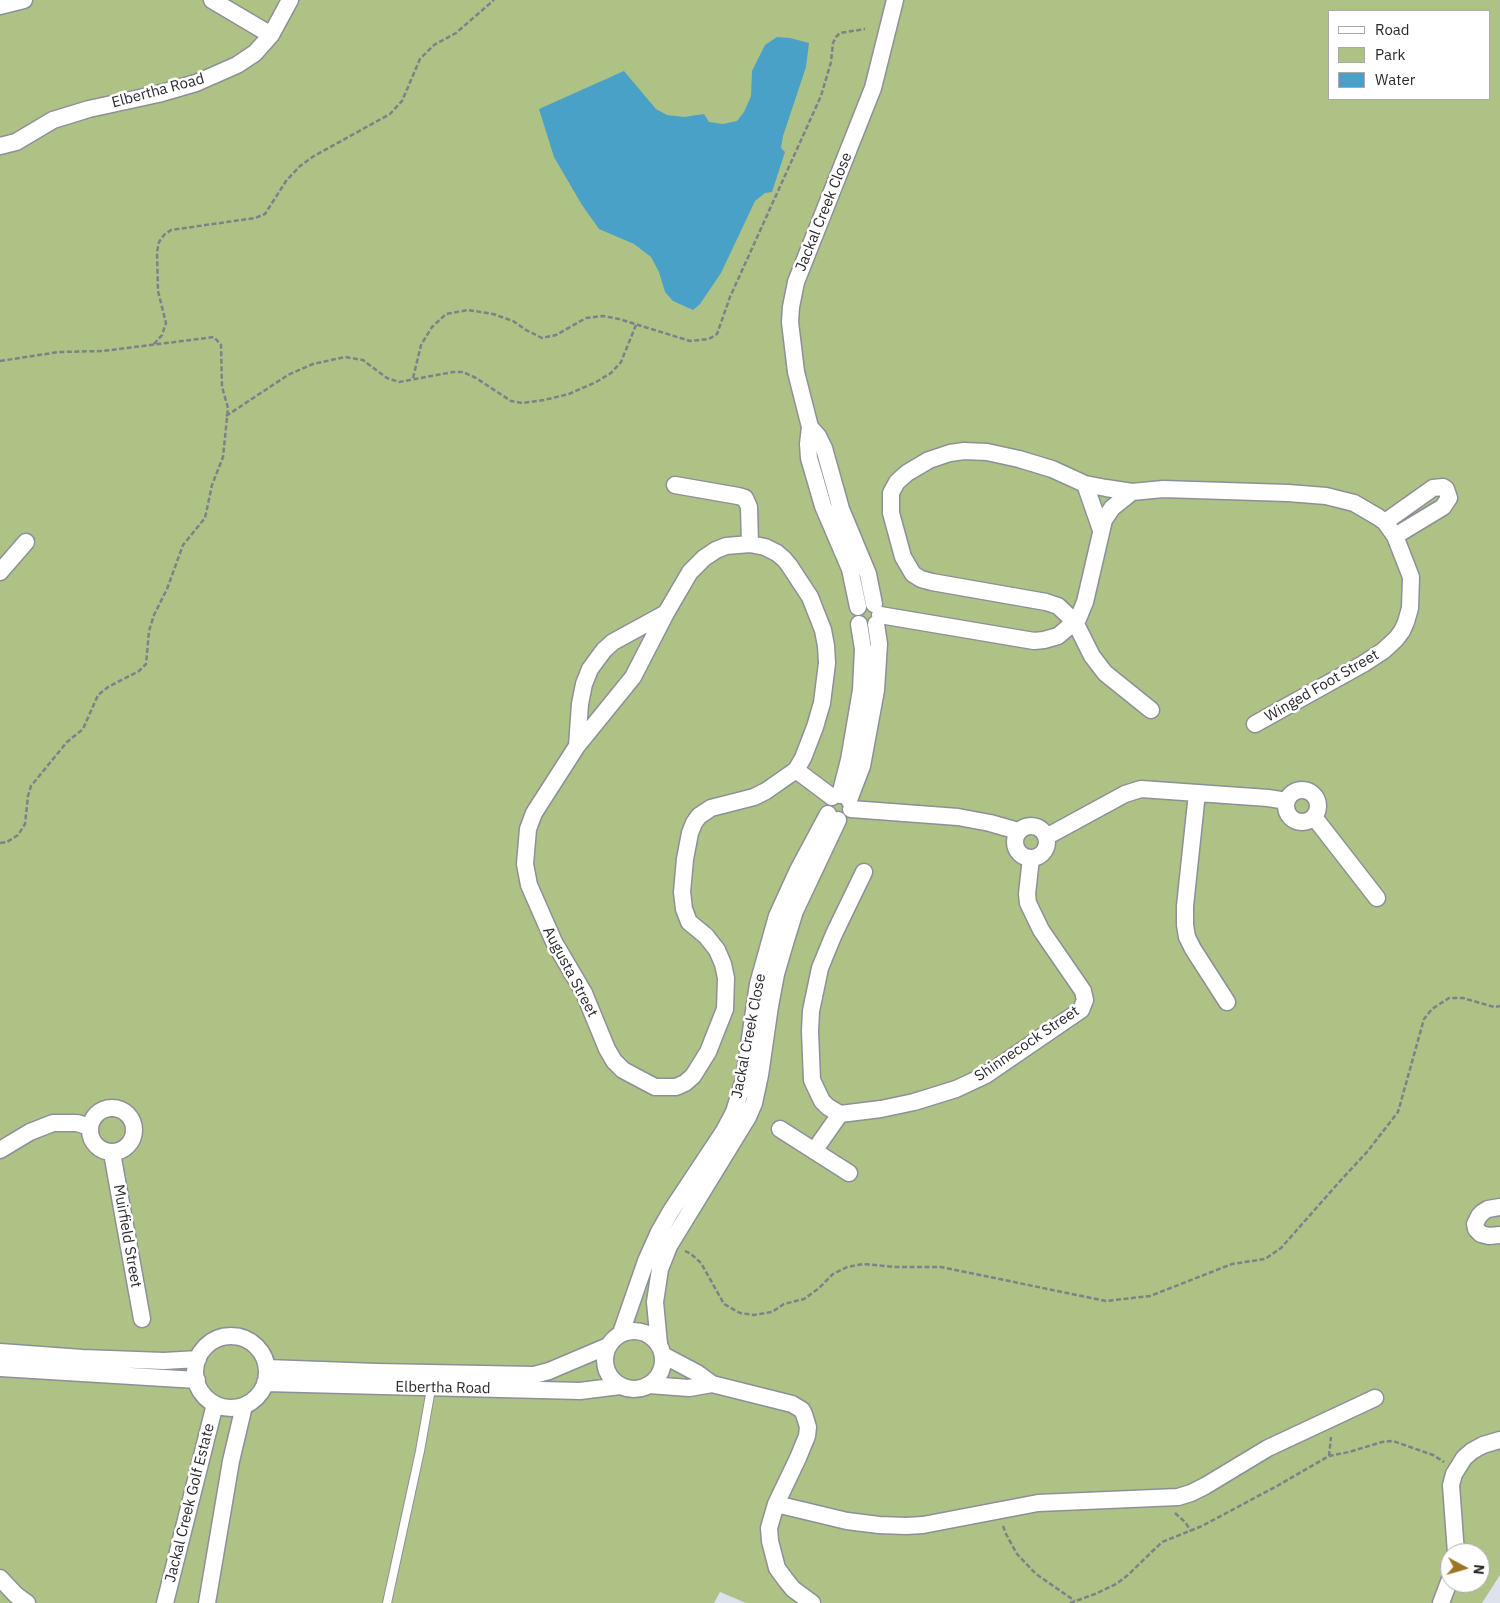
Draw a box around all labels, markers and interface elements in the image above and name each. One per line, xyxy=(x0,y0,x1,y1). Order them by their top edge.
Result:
legend xyxy=(1328,10,1490,100)
text: Road xyxy=(1375,20,1410,39)
text: Park xyxy=(1375,45,1405,64)
street label: Elbertha Road xyxy=(110,70,206,112)
text: Water xyxy=(1375,70,1415,89)
street label: Jackal Creek Close xyxy=(792,150,856,274)
street label: Winged Foot Street xyxy=(1262,646,1382,726)
street label: Augusta Street xyxy=(539,924,601,1020)
street label: Jackal Creek Close xyxy=(728,972,770,1100)
street label: Shinnecock Street xyxy=(971,1002,1083,1086)
street label: Muirfield Street xyxy=(109,1183,145,1289)
street label: Elbertha Road xyxy=(395,1378,491,1398)
street label: Jackal Creek Golf Estate xyxy=(162,1422,218,1584)
north arrow xyxy=(1440,1543,1490,1593)
text: N xyxy=(1469,1563,1488,1575)

